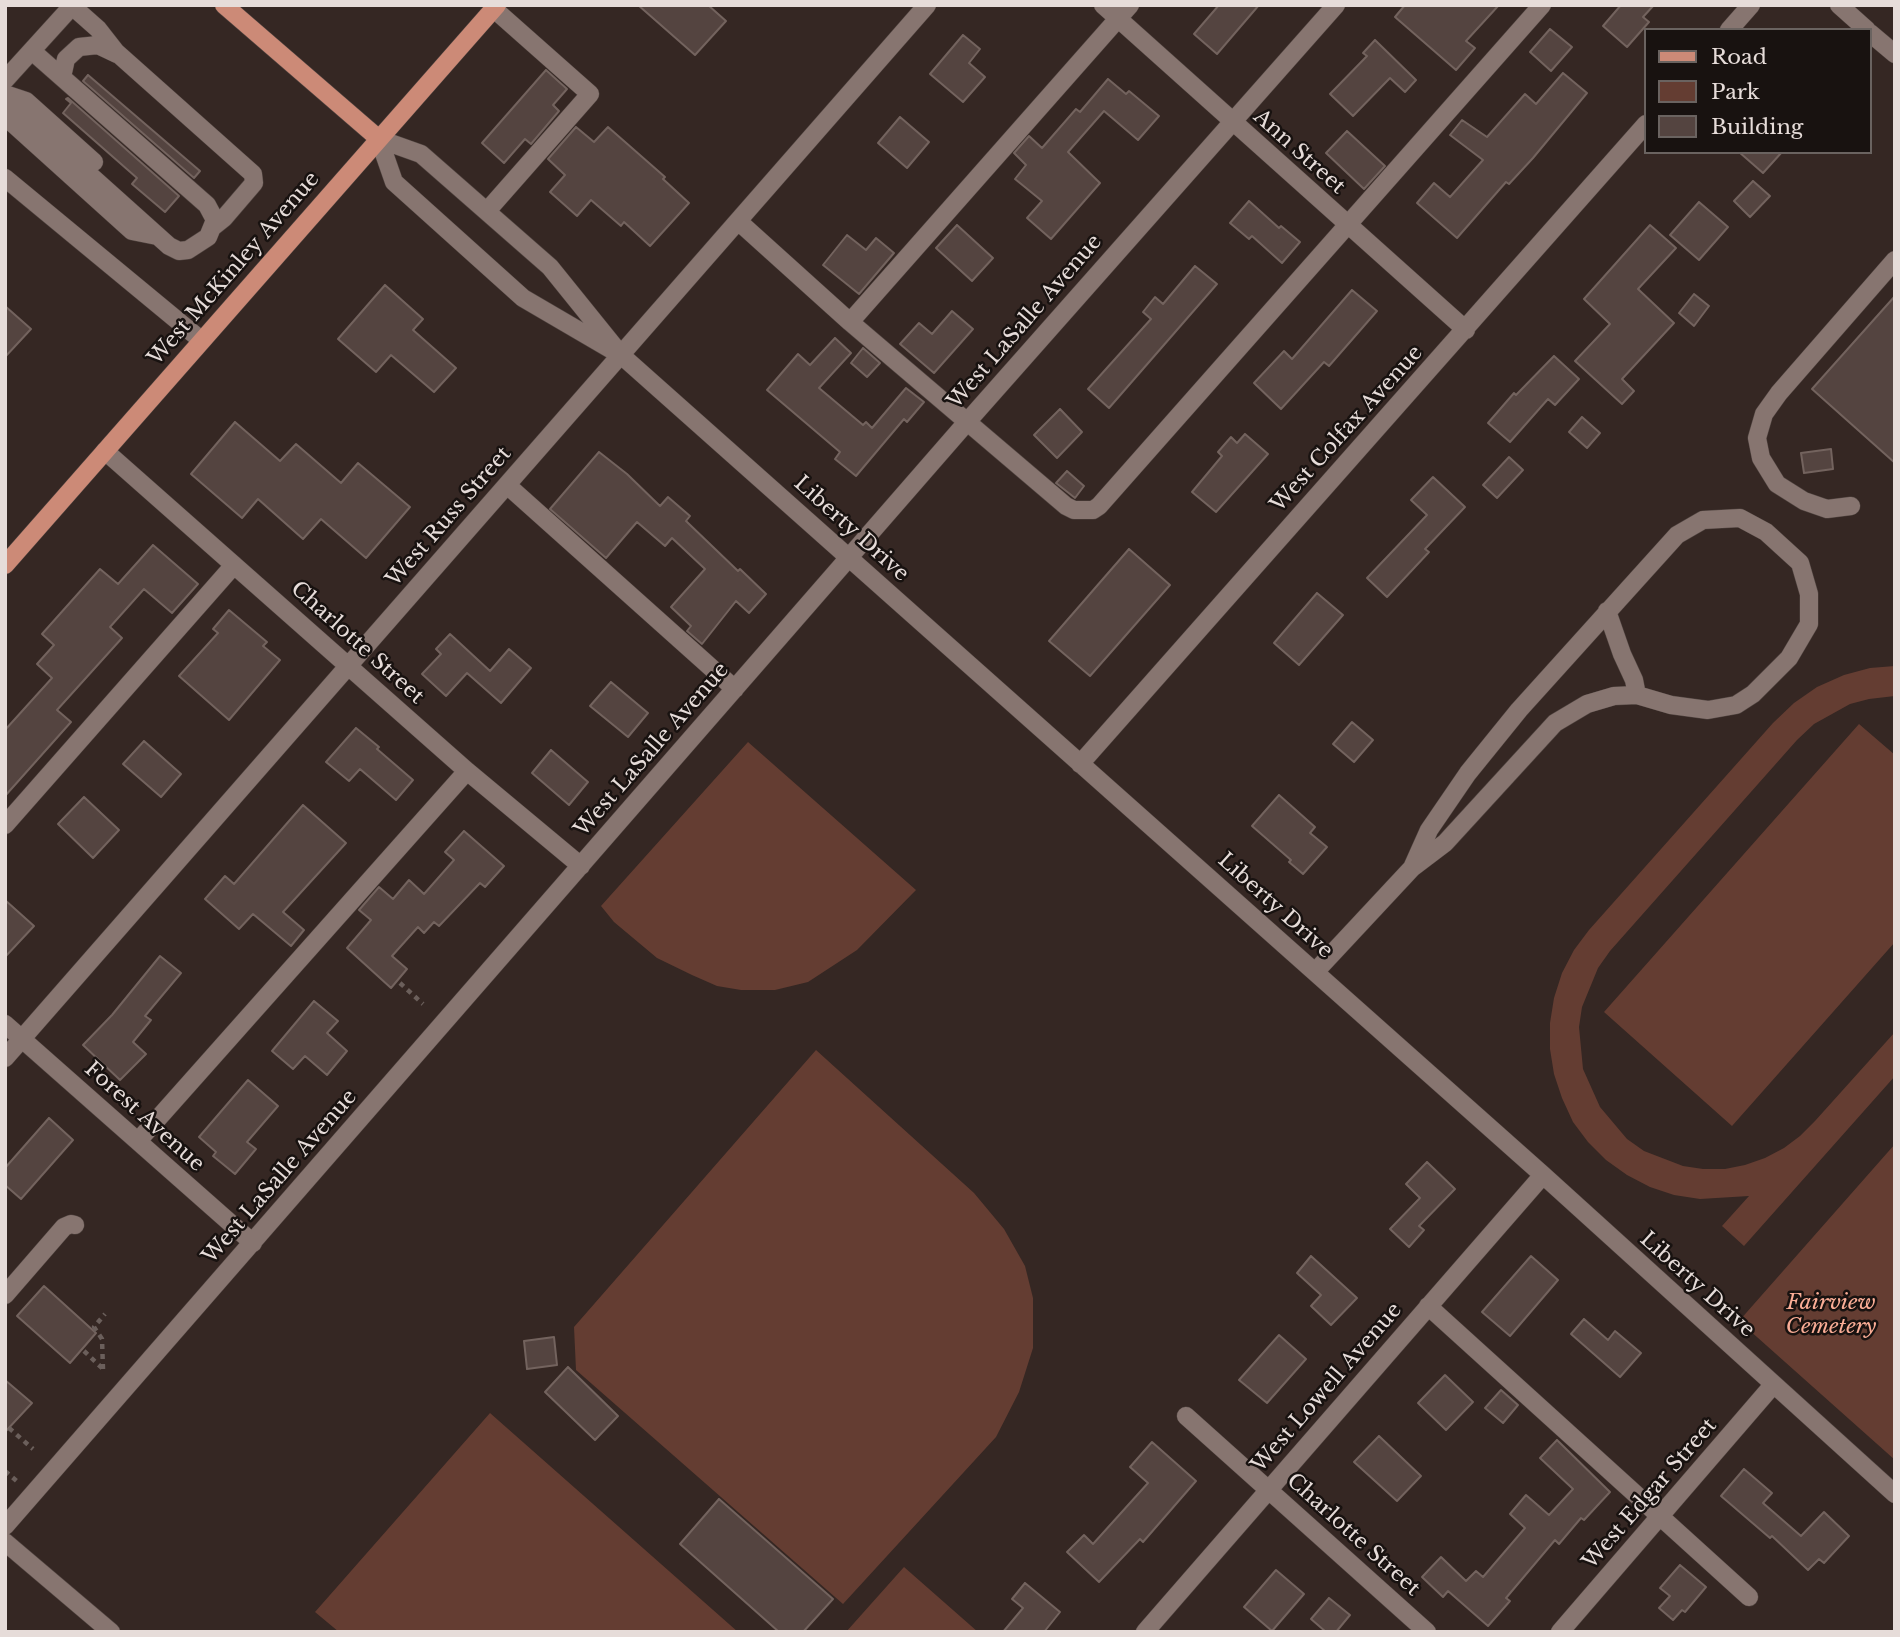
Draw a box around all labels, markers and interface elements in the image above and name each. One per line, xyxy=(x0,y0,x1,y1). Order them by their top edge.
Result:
legend xyxy=(1644,28,1872,154)
text: Road xyxy=(1711,44,1767,70)
text: Park xyxy=(1711,79,1760,105)
street label: Ann Street xyxy=(1248,104,1350,200)
text: Building xyxy=(1711,114,1803,140)
street label: West McKinley Avenue xyxy=(143,167,325,371)
street label: West LaSalle Avenue xyxy=(943,230,1107,414)
street label: West Colfax Avenue xyxy=(1266,341,1428,517)
street label: West Russ Street xyxy=(381,442,517,592)
street label: Liberty Drive xyxy=(788,471,914,587)
street label: Charlotte Street xyxy=(285,577,429,709)
street label: West LaSalle Avenue xyxy=(570,658,734,842)
street label: Liberty Drive xyxy=(1212,848,1338,964)
street label: Forest Avenue xyxy=(79,1057,209,1177)
street label: West LaSalle Avenue xyxy=(198,1085,362,1269)
street label: Liberty Drive xyxy=(1634,1227,1760,1343)
park label: Fairview Cemetery xyxy=(1786,1290,1876,1340)
street label: West Lowell Avenue xyxy=(1247,1298,1407,1478)
street label: West Edgar Street xyxy=(1578,1413,1722,1575)
street label: Charlotte Street xyxy=(1281,1469,1425,1601)

